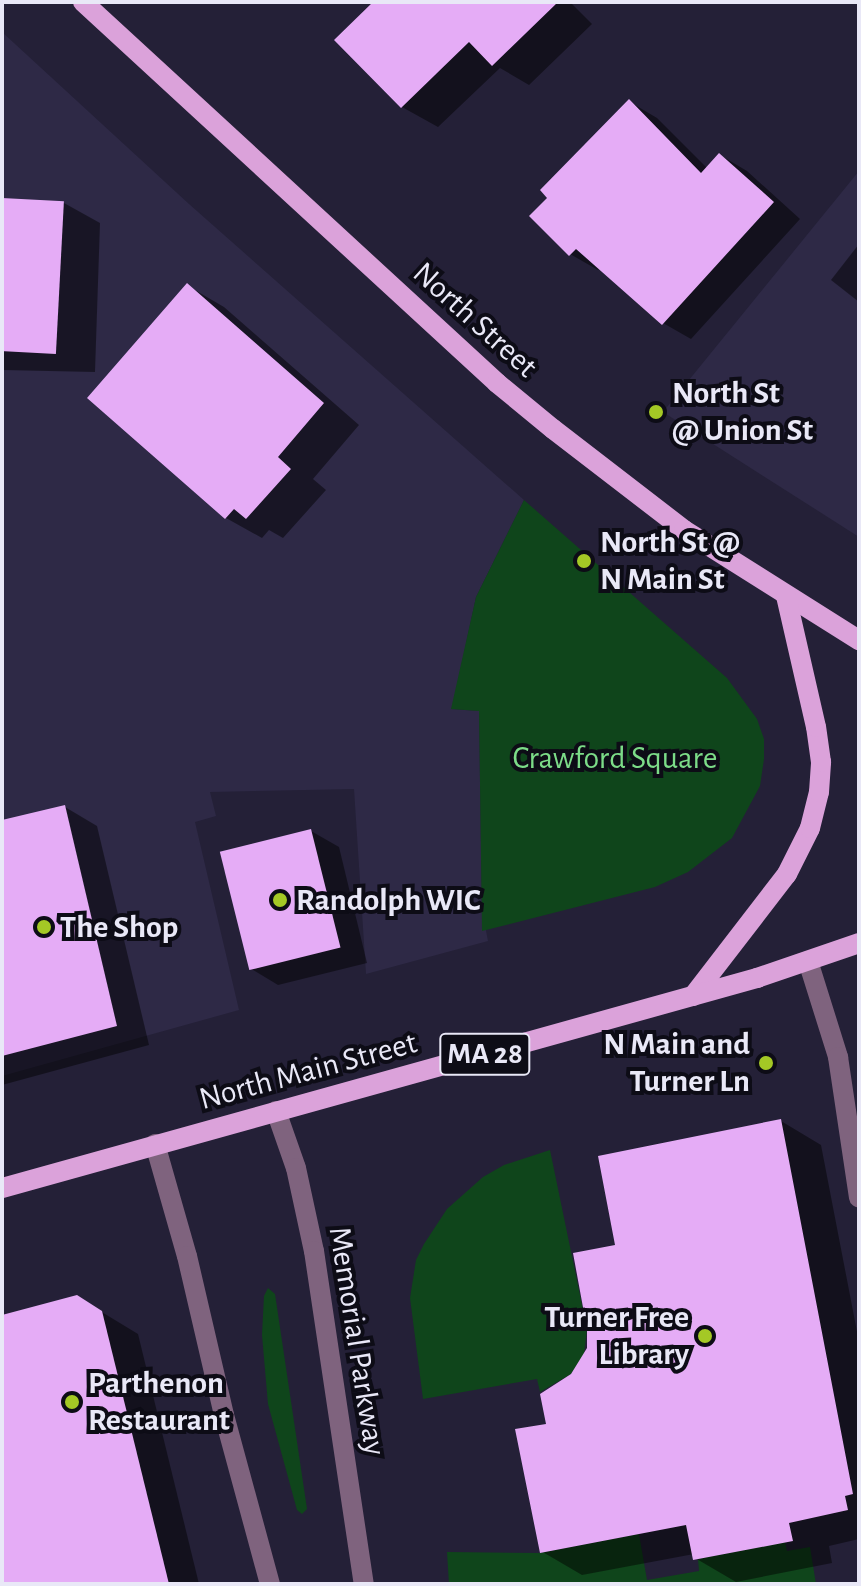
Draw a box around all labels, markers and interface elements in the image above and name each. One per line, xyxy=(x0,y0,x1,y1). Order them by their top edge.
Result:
street label: North Street xyxy=(405,254,545,386)
place label: North St @ Union St xyxy=(672,375,813,450)
marker: North St @ Union St xyxy=(647,403,665,421)
place label: North St @ N Main St xyxy=(600,524,740,599)
marker: North St @ N Main St xyxy=(575,552,593,570)
park label: Crawford Square xyxy=(512,739,718,777)
place label: Randolph WIC xyxy=(296,881,481,919)
marker: Randolph WIC xyxy=(271,891,289,909)
place label: The Shop xyxy=(60,908,178,946)
marker: The Shop xyxy=(35,918,53,936)
street label: North Main Street xyxy=(195,1024,421,1118)
place label: N Main and Turner Ln xyxy=(603,1026,750,1101)
road number: MA 28 xyxy=(439,1028,531,1080)
marker: N Main and Turner Ln xyxy=(757,1054,775,1072)
street label: Memorial Parkway xyxy=(320,1224,394,1458)
place label: Turner Free Library xyxy=(544,1299,689,1374)
marker: Turner Free Library xyxy=(696,1327,714,1345)
place label: Parthenon Restaurant xyxy=(88,1365,230,1440)
marker: Parthenon Restaurant xyxy=(63,1393,81,1411)

